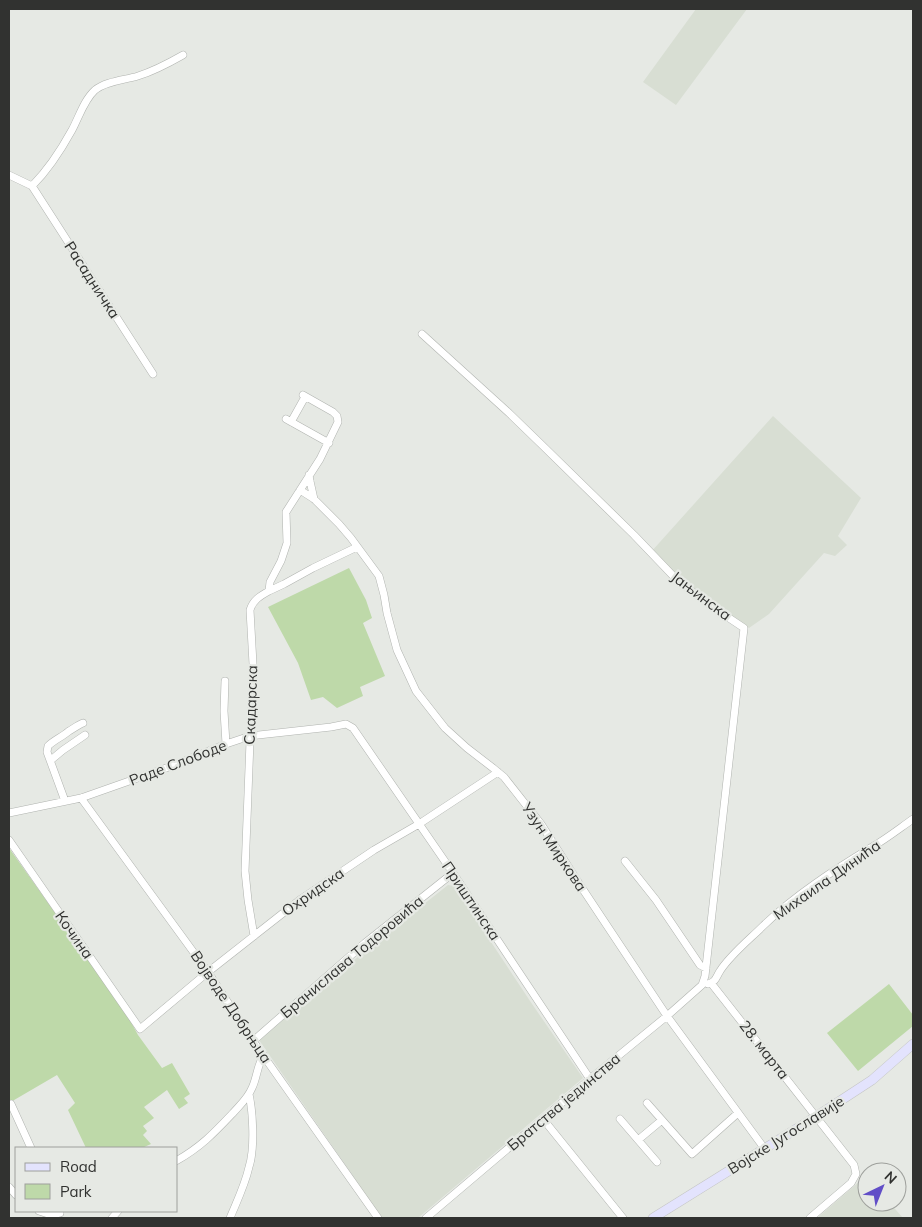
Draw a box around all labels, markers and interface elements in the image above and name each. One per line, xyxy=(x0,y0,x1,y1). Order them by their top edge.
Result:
street label: Расадничка xyxy=(60,238,124,322)
street label: Јањинска xyxy=(667,567,735,624)
street label: Скадарска xyxy=(240,665,261,745)
street label: Раде Слободе xyxy=(126,735,229,790)
street label: Узун Миркова xyxy=(517,798,591,895)
street label: Михаила Динића xyxy=(769,835,884,924)
street label: Приштинска xyxy=(438,858,505,944)
street label: Охридска xyxy=(278,863,348,920)
street label: Бранислава Тодоровића xyxy=(276,891,427,1022)
street label: Кочина xyxy=(51,907,98,962)
street label: Војводе Добрњца xyxy=(187,947,276,1067)
street label: 28. марта xyxy=(735,1016,793,1083)
street label: Братства јединства xyxy=(503,1049,624,1155)
street label: Војске Југославије xyxy=(724,1091,848,1178)
legend xyxy=(15,1147,178,1212)
text: Road xyxy=(60,1157,97,1176)
north arrow xyxy=(857,1162,907,1212)
text: N xyxy=(881,1167,901,1188)
text: Park xyxy=(60,1182,92,1201)

